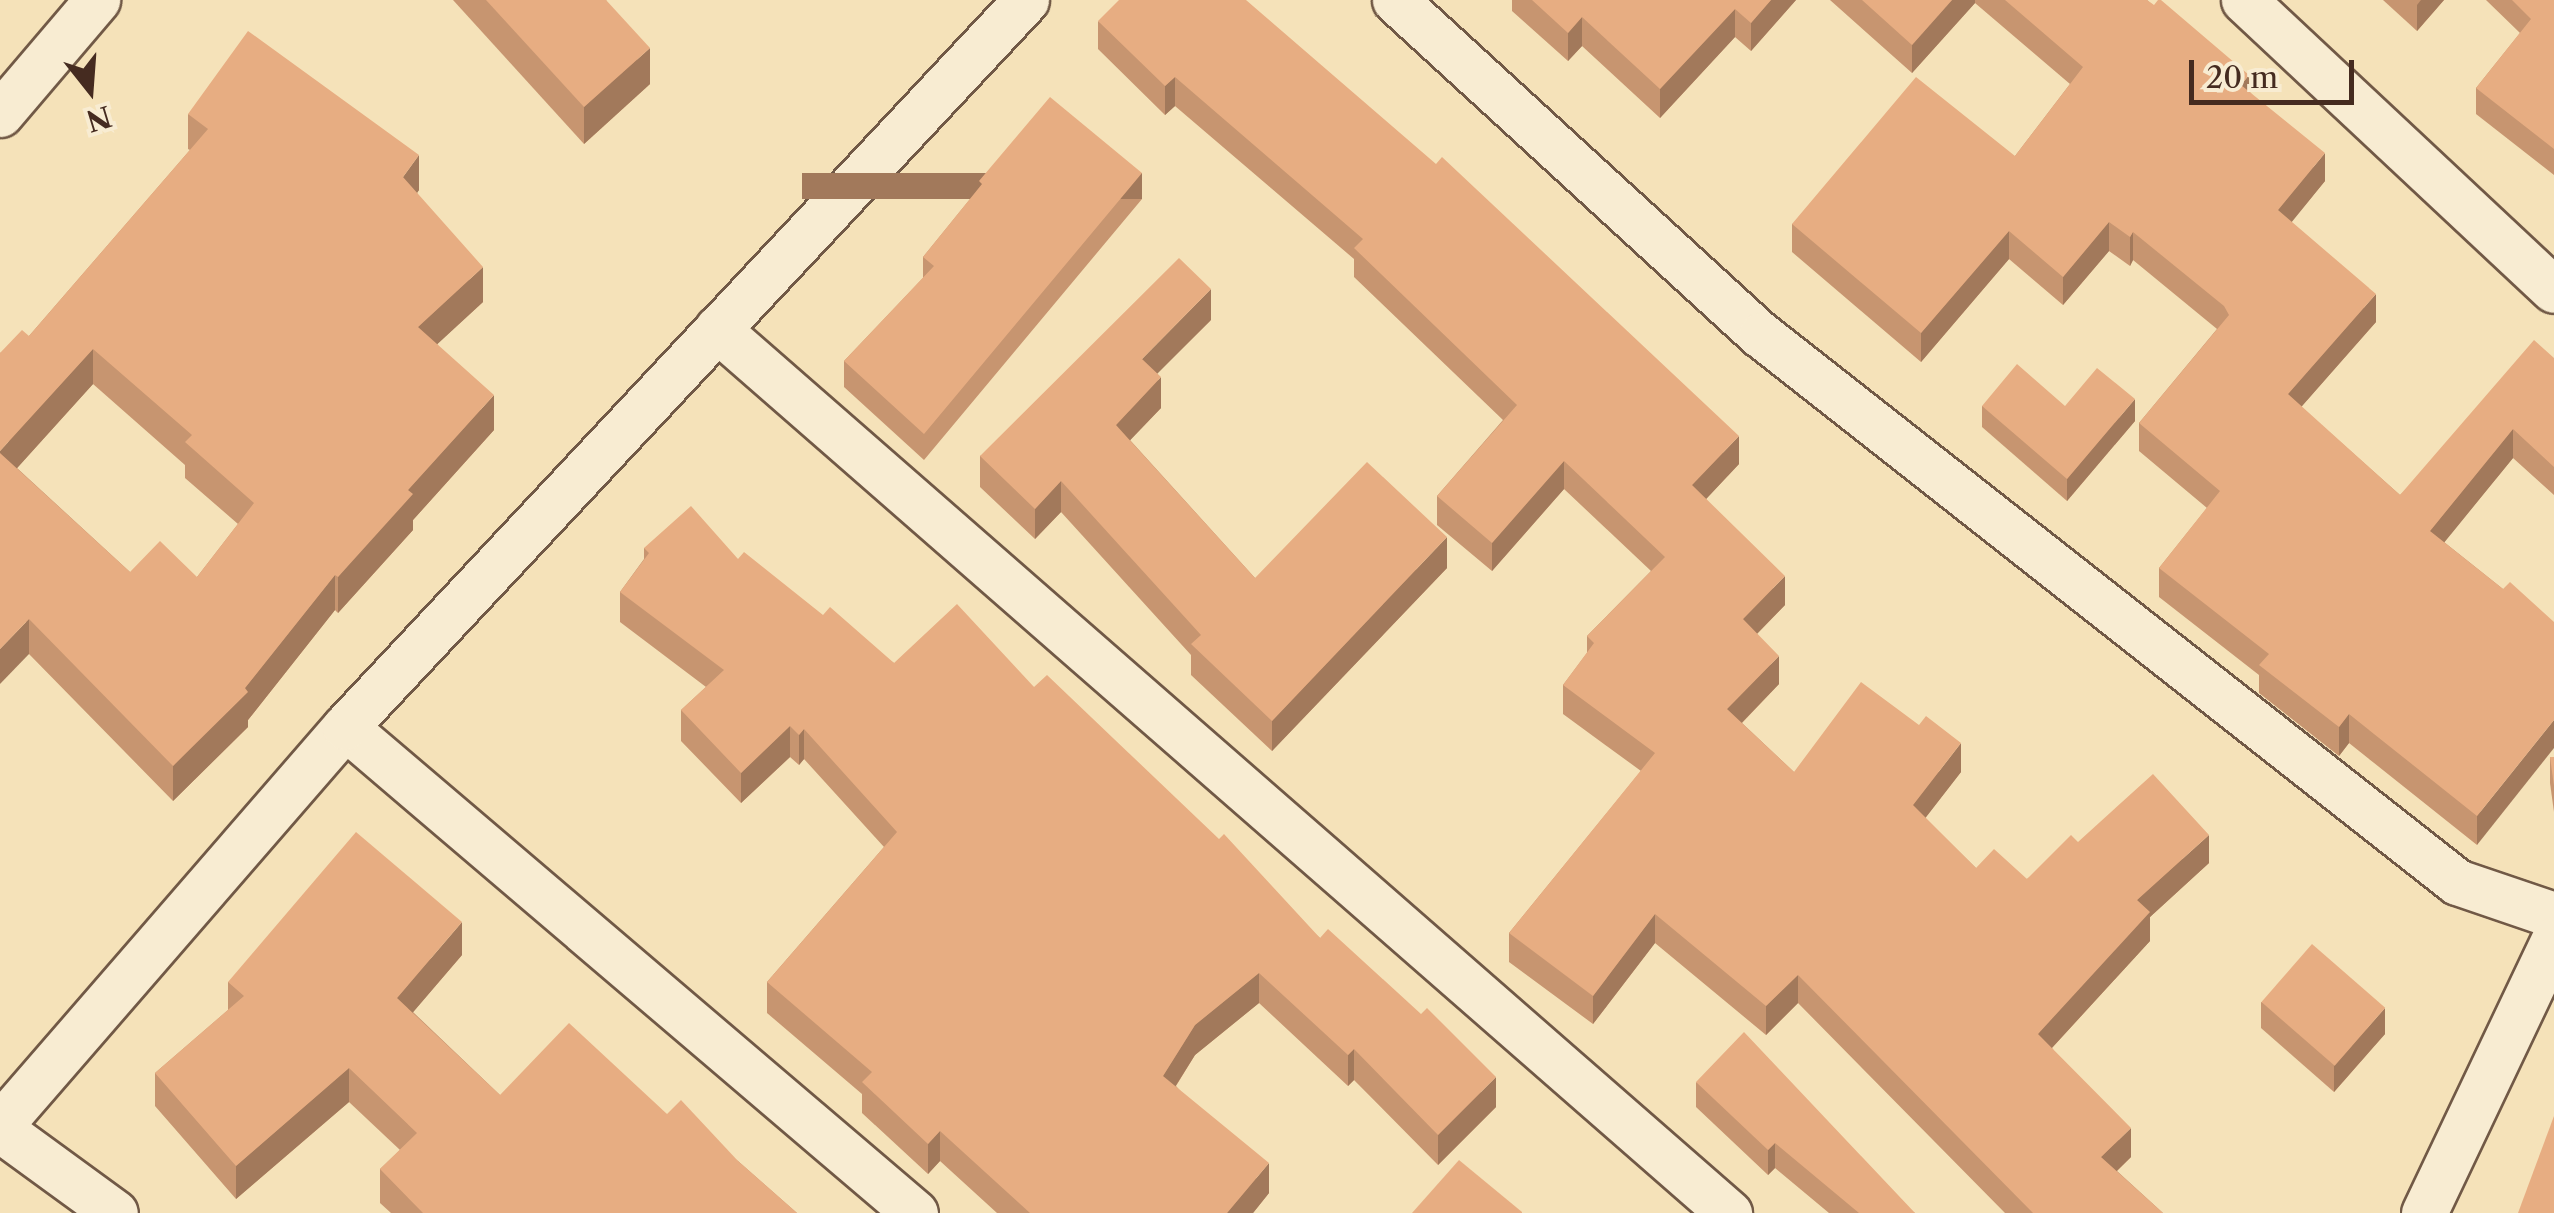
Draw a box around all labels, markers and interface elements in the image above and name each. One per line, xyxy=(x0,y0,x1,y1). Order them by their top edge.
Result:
north arrow xyxy=(40,40,140,140)
scale bar xyxy=(2194,40,2359,102)
text: 20 m xyxy=(2206,59,2278,96)
text: N xyxy=(82,99,115,139)

